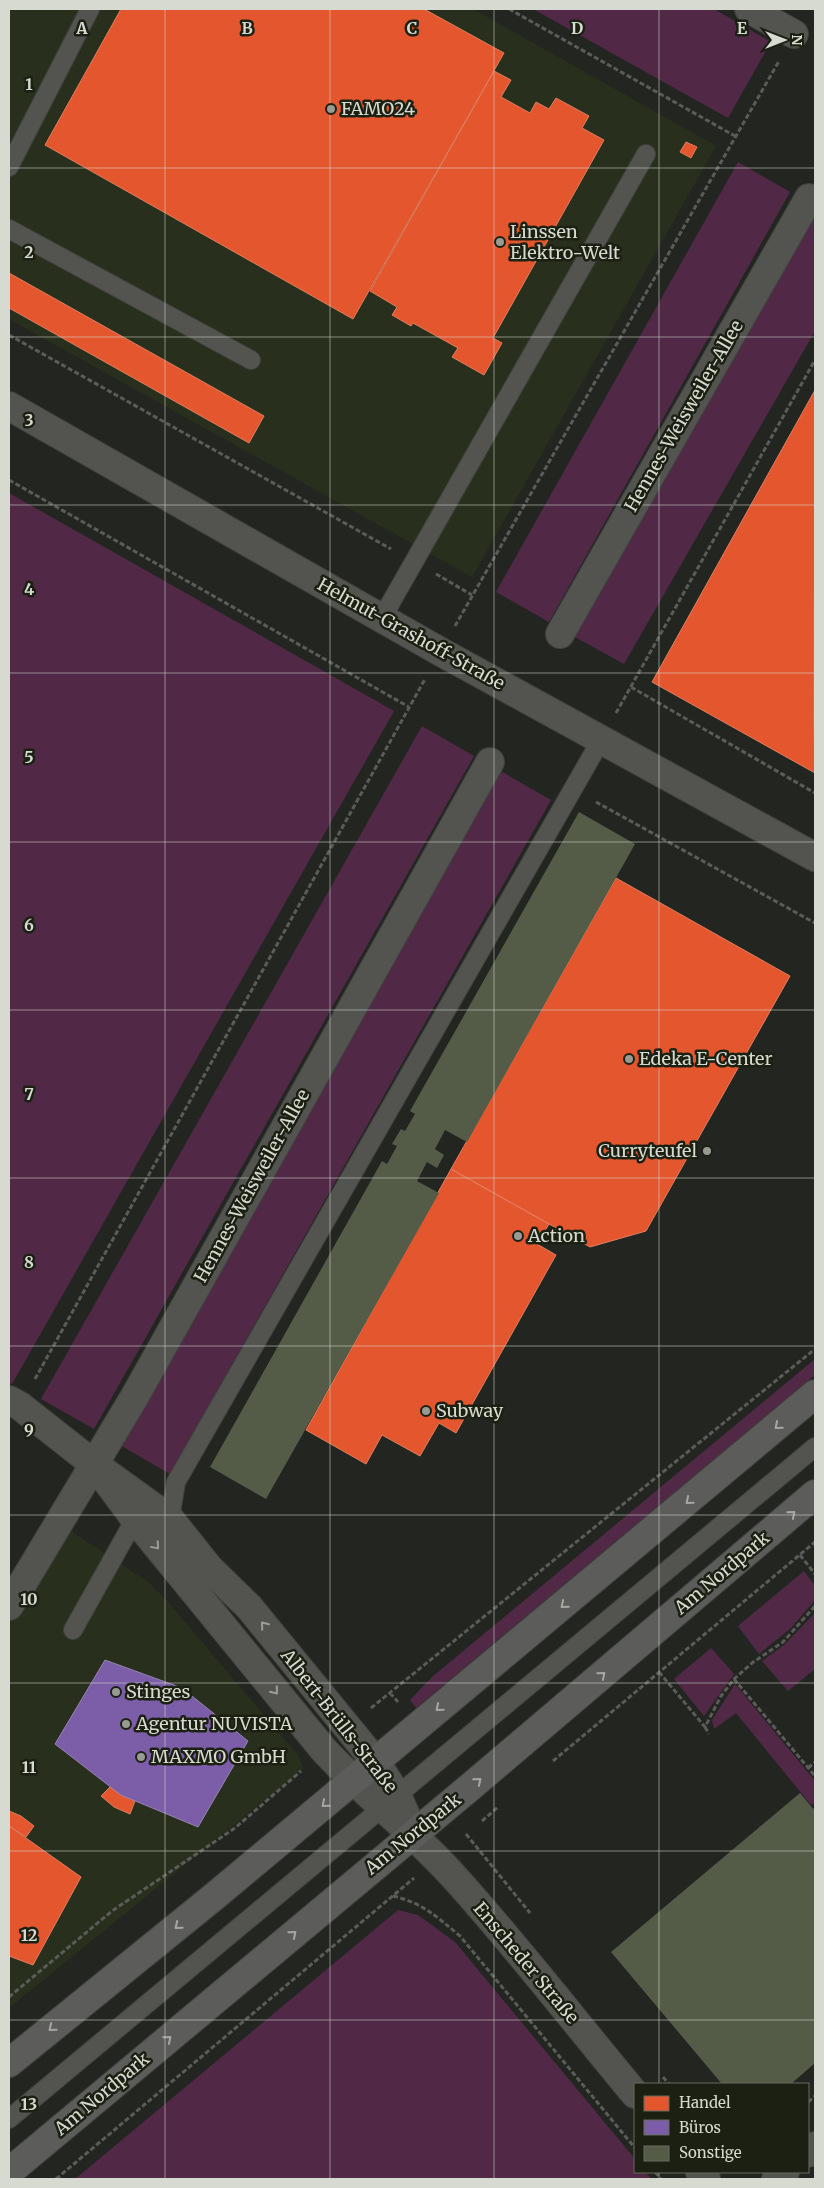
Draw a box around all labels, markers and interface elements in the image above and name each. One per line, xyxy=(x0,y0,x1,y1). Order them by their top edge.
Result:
north arrow xyxy=(759,15,809,65)
text: A xyxy=(75,18,88,38)
text: B xyxy=(241,18,253,38)
text: C xyxy=(407,18,417,38)
text: D xyxy=(571,18,583,38)
text: E xyxy=(737,18,748,38)
text: N xyxy=(788,34,806,46)
text: 1 xyxy=(25,74,33,94)
place label: FAMO24 xyxy=(341,97,415,120)
marker: FAMO24 xyxy=(325,103,337,115)
place label: Linssen Elektro-Welt xyxy=(510,220,620,264)
marker: Linssen Elektro-Welt xyxy=(494,236,506,248)
text: 2 xyxy=(24,242,34,262)
street label: Hennes-Weisweiler-Allee xyxy=(619,316,748,516)
text: 3 xyxy=(24,410,34,430)
street label: Helmut-Grashoff-Straße xyxy=(313,572,509,695)
text: 4 xyxy=(24,579,34,599)
text: 5 xyxy=(24,747,34,767)
text: 6 xyxy=(24,915,34,935)
place label: Edeka E-Center xyxy=(639,1047,773,1070)
marker: Edeka E-Center xyxy=(623,1053,635,1065)
text: 7 xyxy=(24,1084,34,1104)
street label: Hennes-Weisweiler-Allee xyxy=(189,1085,314,1287)
place label: Curryteufel xyxy=(598,1139,697,1162)
marker: Curryteufel xyxy=(701,1145,713,1157)
place label: Action xyxy=(527,1224,585,1247)
marker: Action xyxy=(512,1230,524,1242)
text: 8 xyxy=(24,1252,34,1272)
place label: Subway xyxy=(436,1399,504,1422)
marker: Subway xyxy=(420,1405,432,1417)
text: 9 xyxy=(24,1420,34,1440)
one-way arrow xyxy=(775,1420,784,1429)
one-way arrow xyxy=(686,1495,695,1503)
one-way arrow xyxy=(786,1511,795,1519)
street label: Am Nordpark xyxy=(669,1526,774,1620)
one-way arrow xyxy=(151,1540,160,1549)
text: 10 xyxy=(20,1589,38,1609)
one-way arrow xyxy=(561,1599,570,1607)
one-way arrow xyxy=(262,1622,270,1631)
street label: Albert-Brülls-Straße xyxy=(276,1643,403,1797)
one-way arrow xyxy=(596,1672,605,1681)
place label: Stinges xyxy=(126,1680,191,1703)
one-way arrow xyxy=(270,1685,278,1694)
marker: Stinges xyxy=(110,1686,122,1698)
one-way arrow xyxy=(436,1703,445,1711)
place label: Agentur NUVISTA xyxy=(135,1712,293,1735)
marker: Agentur NUVISTA xyxy=(120,1718,132,1730)
place label: MAXMO GmbH xyxy=(151,1745,286,1768)
marker: MAXMO GmbH xyxy=(135,1751,147,1763)
text: 11 xyxy=(22,1757,37,1777)
one-way arrow xyxy=(472,1777,481,1786)
street label: Am Nordpark xyxy=(359,1787,466,1880)
one-way arrow xyxy=(321,1799,330,1808)
street label: Enscheder Straße xyxy=(469,1897,584,2028)
one-way arrow xyxy=(175,1920,184,1929)
text: 12 xyxy=(21,1925,37,1945)
one-way arrow xyxy=(287,1931,296,1940)
one-way arrow xyxy=(49,2022,58,2030)
one-way arrow xyxy=(162,2036,171,2044)
street label: Am Nordpark xyxy=(49,2047,154,2141)
legend xyxy=(634,2083,809,2173)
text: Handel xyxy=(679,2093,731,2112)
text: 13 xyxy=(21,2094,37,2114)
text: Büros xyxy=(679,2118,721,2137)
text: Sonstige xyxy=(679,2143,742,2162)

